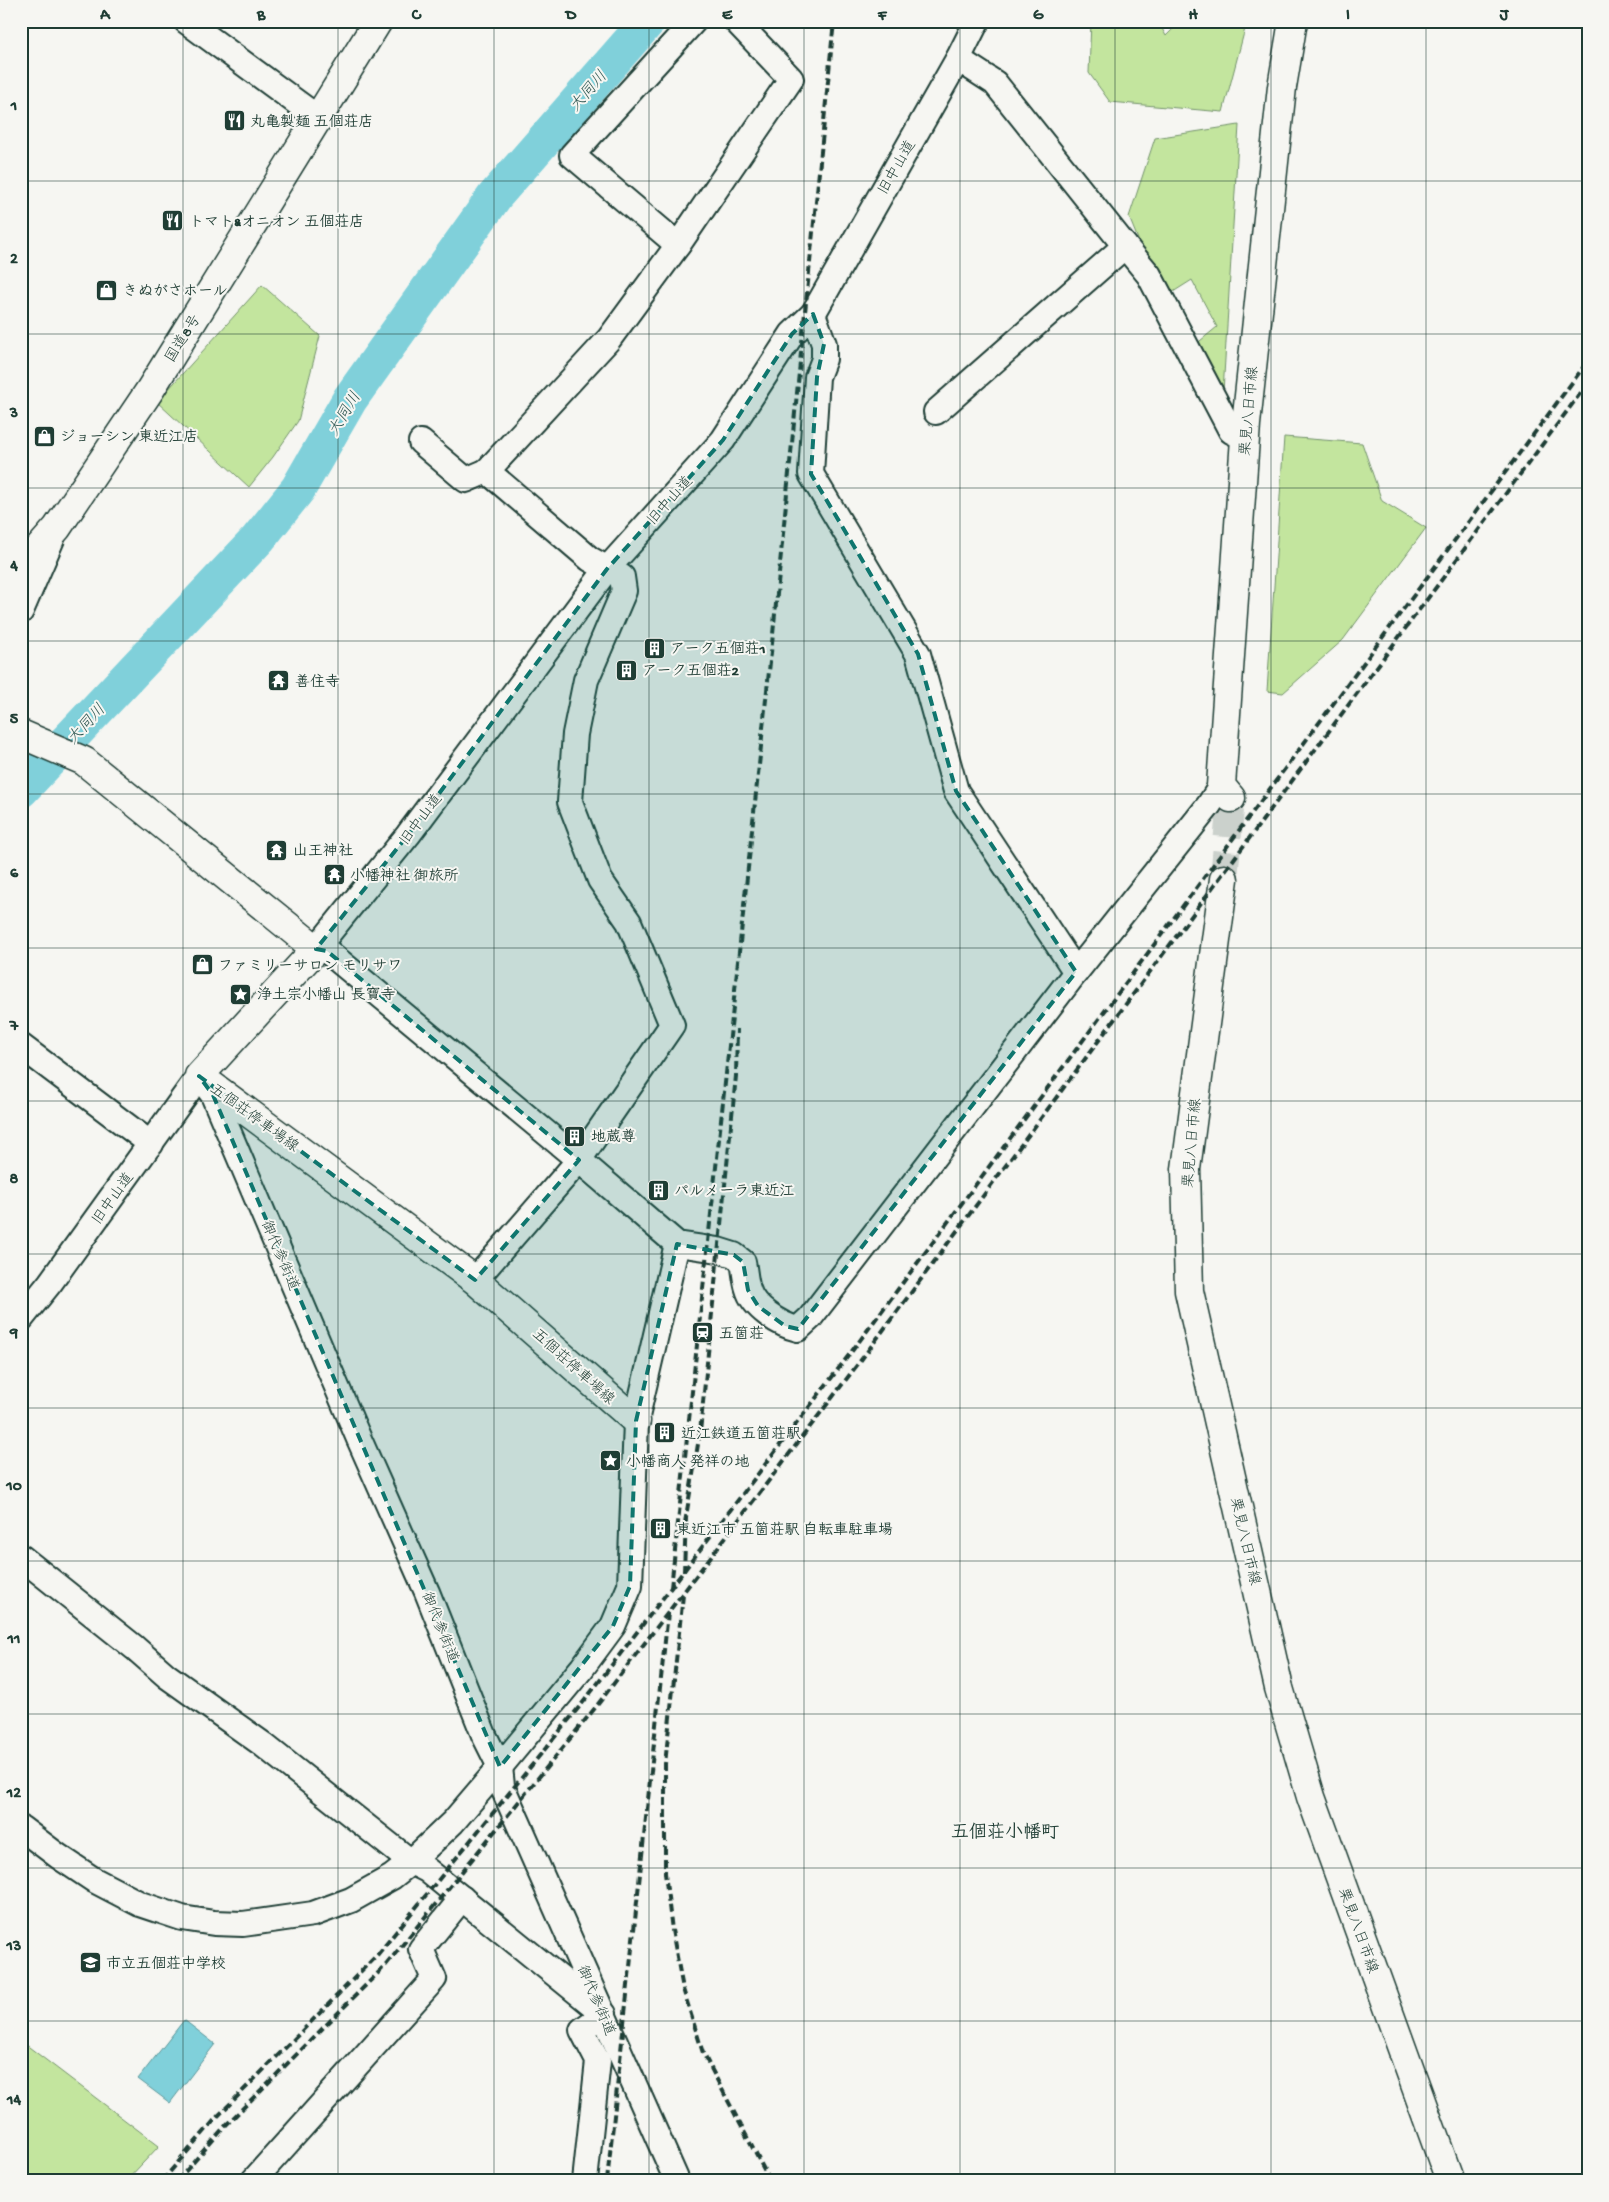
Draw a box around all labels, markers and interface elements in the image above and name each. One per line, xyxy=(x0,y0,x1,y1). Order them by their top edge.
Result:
text: A xyxy=(99,7,111,26)
text: B xyxy=(256,7,266,26)
text: C xyxy=(411,7,422,26)
text: D xyxy=(564,7,577,26)
text: E xyxy=(722,7,733,26)
text: F xyxy=(877,7,888,26)
text: G xyxy=(1033,7,1044,26)
text: H xyxy=(1188,7,1198,26)
text: I xyxy=(1346,7,1350,26)
text: J xyxy=(1499,7,1510,26)
water label: 大同川 xyxy=(566,67,613,117)
text: 1 xyxy=(10,98,17,117)
restaurant icon: 丸亀製麺 五個荘店 xyxy=(222,109,246,133)
place label: 丸亀製麺 五個荘店 xyxy=(250,113,374,132)
street label: 旧中山道 xyxy=(874,137,921,198)
restaurant icon: トマト&オニオン 五個荘店 xyxy=(161,209,185,233)
place label: トマト&オニオン 五個荘店 xyxy=(189,213,364,232)
text: 2 xyxy=(10,251,18,270)
shop icon: きぬがさホール xyxy=(95,278,119,302)
place label: きぬがさホール xyxy=(123,283,227,301)
street label: 国道8号 xyxy=(162,312,205,366)
street label: 栗見八日市線 xyxy=(1236,365,1263,457)
water label: 大同川 xyxy=(325,389,367,440)
text: 3 xyxy=(9,405,18,424)
shop icon: ジョーシン 東近江店 xyxy=(32,424,56,448)
place label: ジョーシン 東近江店 xyxy=(60,428,198,447)
street label: 旧中山道 xyxy=(643,472,697,530)
text: 4 xyxy=(9,558,18,577)
building icon: アーク五個荘1 xyxy=(642,636,666,660)
place label: アーク五個荘1 xyxy=(670,640,765,659)
building icon: アーク五個荘2 xyxy=(614,658,638,682)
place label: アーク五個荘2 xyxy=(642,662,739,681)
temple icon: 善住寺 xyxy=(267,669,291,693)
place label: 善住寺 xyxy=(295,673,340,692)
water label: 大同川 xyxy=(64,701,111,749)
text: 5 xyxy=(10,711,19,730)
street label: 旧中山道 xyxy=(396,790,447,850)
temple icon: 山王神社 xyxy=(265,838,289,862)
place label: 山王神社 xyxy=(293,842,353,861)
temple icon: 小幡神社 御旅所 xyxy=(322,863,346,887)
text: 6 xyxy=(10,865,19,884)
place label: 小幡神社 御旅所 xyxy=(350,867,459,886)
shop icon: ファミリーサロン モリサワ xyxy=(190,953,214,977)
place label: ファミリーサロン モリサワ xyxy=(218,958,402,976)
place icon: 浄土宗小幡山 長寶寺 xyxy=(229,982,253,1006)
place label: 浄土宗小幡山 長寶寺 xyxy=(257,986,396,1005)
text: 7 xyxy=(9,1018,19,1037)
street label: 五個荘停車場線 xyxy=(206,1080,302,1157)
street label: 栗見八日市線 xyxy=(1179,1097,1206,1189)
building icon: 地蔵尊 xyxy=(563,1124,587,1148)
place label: 地蔵尊 xyxy=(591,1128,636,1147)
street label: 旧中山道 xyxy=(88,1169,139,1229)
text: 8 xyxy=(10,1171,19,1190)
building icon: パルメーラ東近江 xyxy=(646,1178,670,1202)
place label: パルメーラ東近江 xyxy=(674,1182,794,1201)
street label: 御代参街道 xyxy=(256,1217,303,1294)
station icon: 五箇荘 xyxy=(691,1321,715,1345)
text: 9 xyxy=(9,1325,18,1344)
street label: 五個荘停車場線 xyxy=(528,1325,618,1409)
place label: 五箇荘 xyxy=(719,1325,764,1344)
building icon: 近江鉄道五箇荘駅 xyxy=(653,1421,677,1445)
place label: 近江鉄道五箇荘駅 xyxy=(681,1425,801,1444)
place icon: 小幡商人 発祥の地 xyxy=(598,1449,622,1473)
place label: 小幡商人 発祥の地 xyxy=(626,1453,750,1472)
text: 10 xyxy=(5,1478,22,1497)
street label: 栗見八日市線 xyxy=(1225,1495,1264,1587)
building icon: 東近江市 五箇荘駅 自転車駐車場 xyxy=(648,1517,672,1541)
place label: 東近江市 五箇荘駅 自転車駐車場 xyxy=(676,1521,893,1540)
street label: 御代参街道 xyxy=(417,1589,462,1666)
text: 11 xyxy=(7,1631,20,1650)
text: 12 xyxy=(6,1785,21,1804)
district label: 五個荘小幡町 xyxy=(951,1822,1059,1844)
street label: 栗見八日市線 xyxy=(1333,1885,1382,1976)
text: 13 xyxy=(6,1938,21,1957)
school or university icon: 市立五個荘中学校 xyxy=(78,1951,102,1975)
place label: 市立五個荘中学校 xyxy=(106,1955,226,1974)
street label: 御代参街道 xyxy=(572,1962,619,2039)
text: 14 xyxy=(6,2092,21,2111)

